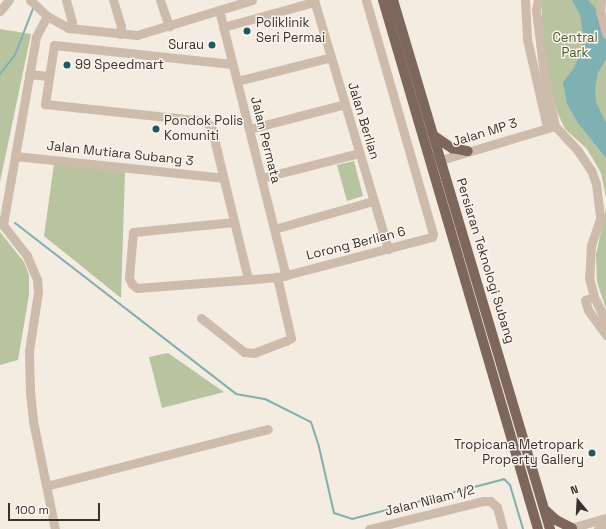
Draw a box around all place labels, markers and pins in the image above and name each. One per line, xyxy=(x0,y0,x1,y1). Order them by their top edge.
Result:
place label: Poliklinik Seri Permai xyxy=(256,16,325,47)
marker: Poliklinik Seri Permai xyxy=(241,25,253,37)
place label: Surau xyxy=(168,37,204,53)
marker: Surau xyxy=(207,40,217,50)
place label: 99 Speedmart xyxy=(75,57,164,73)
marker: 99 Speedmart xyxy=(62,60,72,70)
place label: Pondok Polis Komuniti xyxy=(164,114,243,145)
marker: Pondok Polis Komuniti xyxy=(151,124,161,134)
place label: Tropicana Metropark Property Gallery xyxy=(454,438,584,469)
marker: Tropicana Metropark Property Gallery xyxy=(587,448,597,458)

